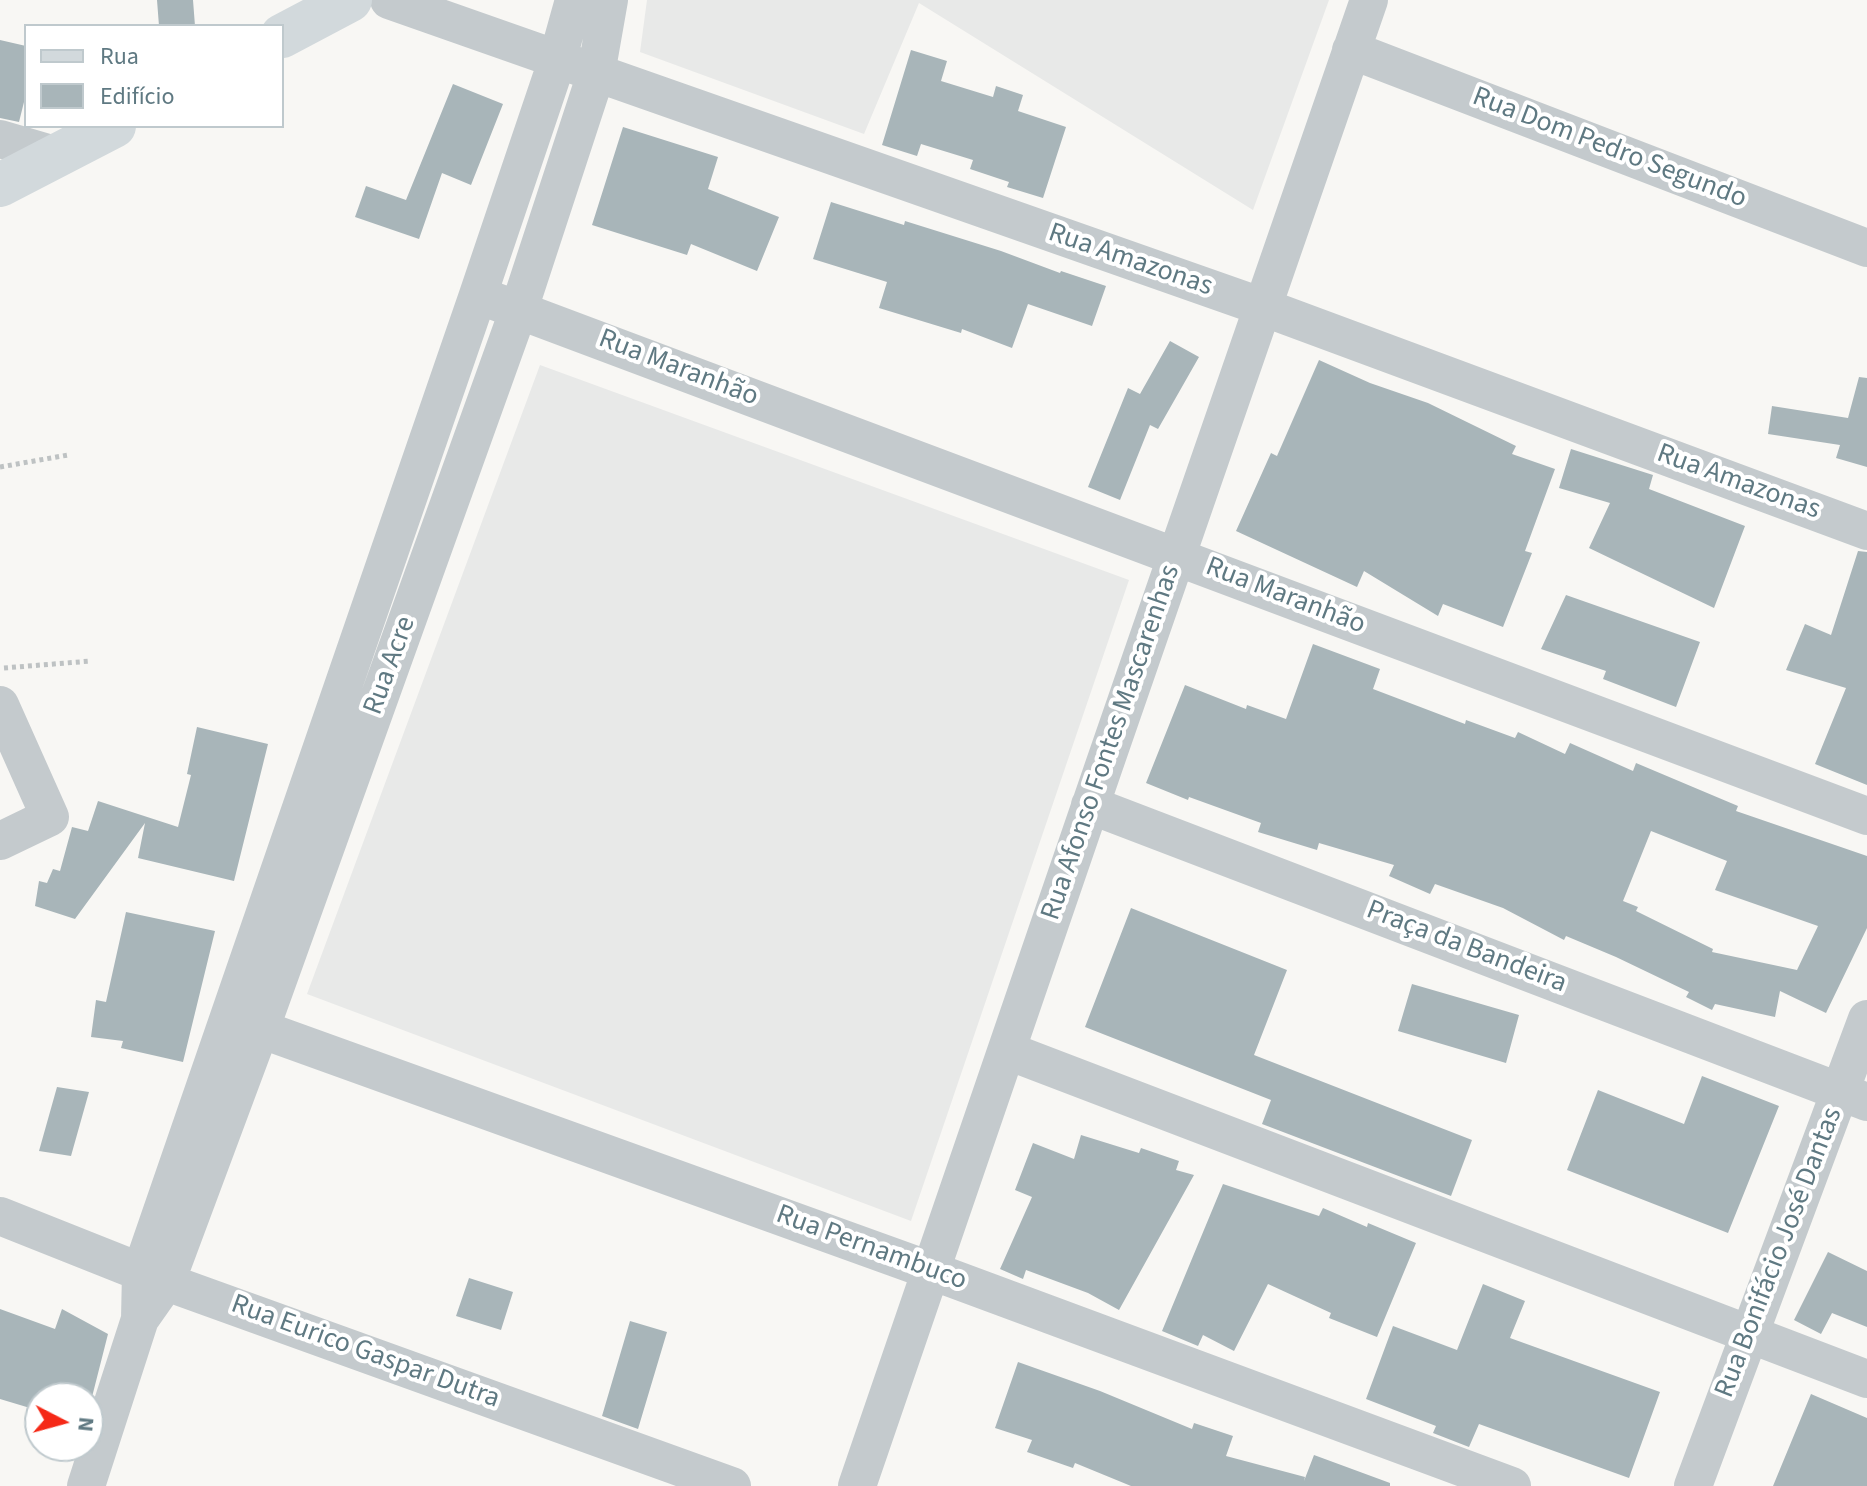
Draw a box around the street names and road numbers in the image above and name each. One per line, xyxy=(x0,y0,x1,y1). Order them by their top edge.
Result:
street label: Rua Dom Pedro Segundo xyxy=(1467,81,1751,217)
street label: Rua Amazonas xyxy=(1044,217,1216,305)
street label: Rua Maranhão xyxy=(593,323,763,415)
street label: Rua Amazonas xyxy=(1652,438,1824,528)
street label: Rua Maranhão xyxy=(1200,551,1370,643)
street label: Rua Afonso Fontes Mascarenhas xyxy=(1035,561,1189,925)
street label: Rua Acre xyxy=(358,612,424,720)
street label: Praça da Bandeira xyxy=(1361,894,1571,1002)
street label: Rua Bonifácio José Dantas xyxy=(1709,1103,1851,1403)
street label: Rua Pernambuco xyxy=(771,1199,971,1299)
street label: Rua Eurico Gaspar Dutra xyxy=(226,1289,504,1417)

